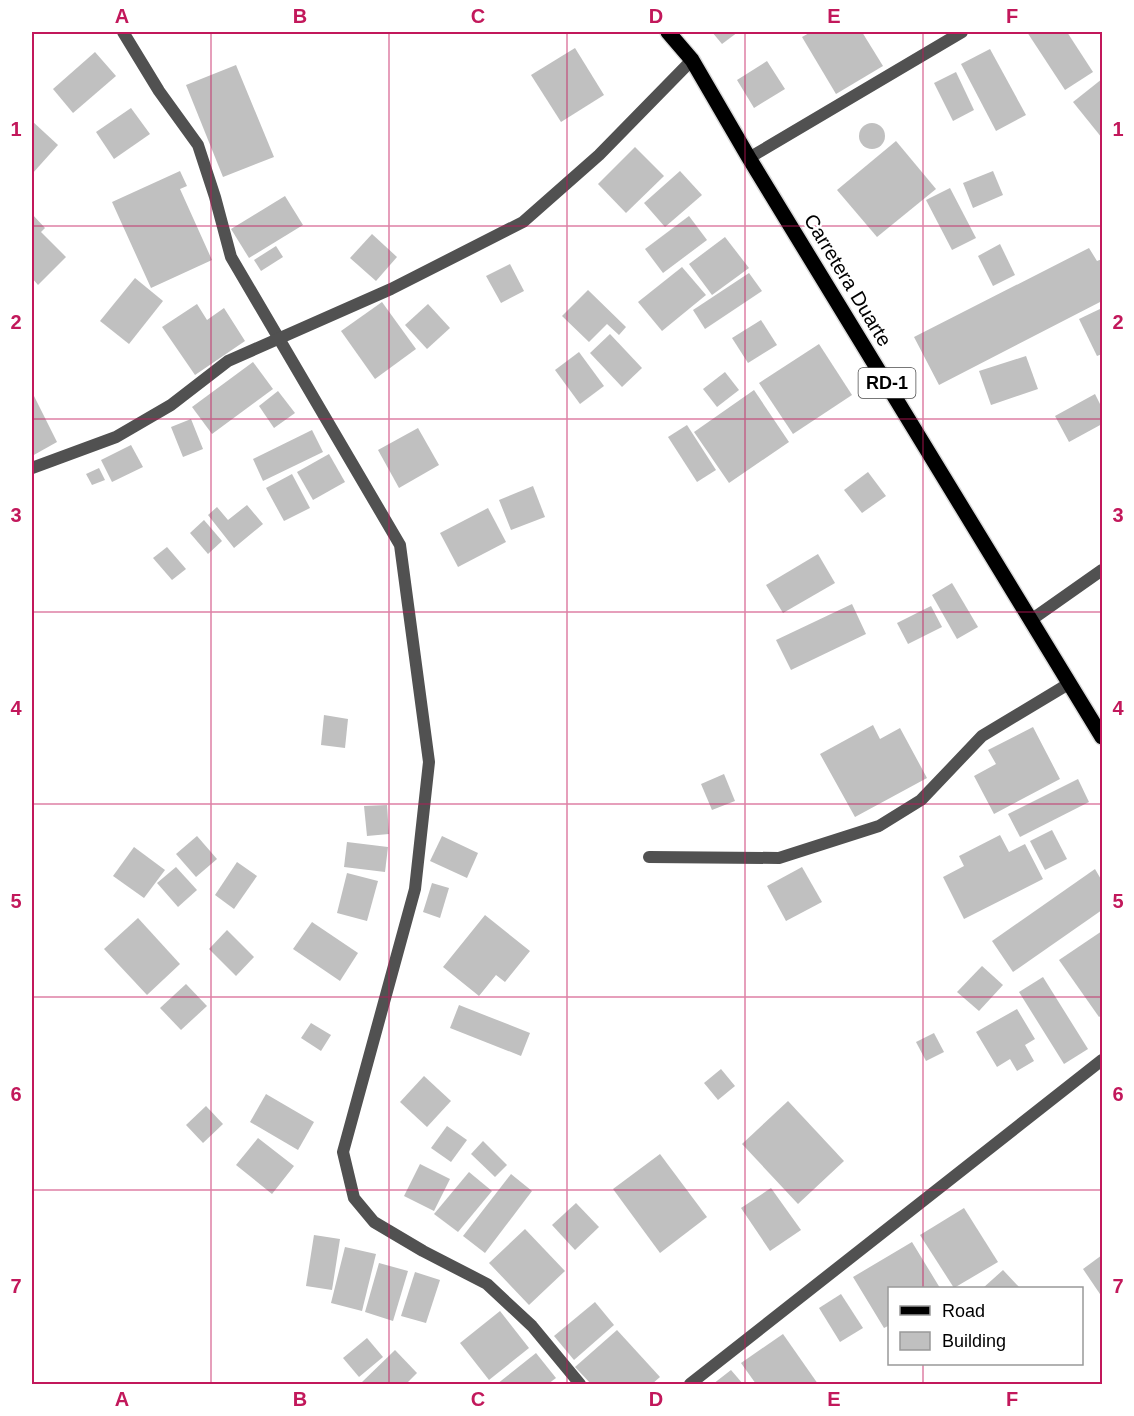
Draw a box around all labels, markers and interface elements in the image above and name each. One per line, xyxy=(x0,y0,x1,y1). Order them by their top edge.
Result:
text: A xyxy=(115,5,129,27)
text: B xyxy=(293,5,307,27)
text: C xyxy=(471,5,485,27)
text: D xyxy=(649,5,663,27)
text: E xyxy=(827,5,841,27)
text: F xyxy=(1006,5,1018,27)
text: 1 xyxy=(10,118,22,140)
text: 1 xyxy=(1112,118,1124,140)
street label: Carretera Duarte xyxy=(800,210,896,350)
text: 2 xyxy=(10,311,22,333)
text: 2 xyxy=(1112,311,1124,333)
road number: RD-1 xyxy=(858,368,916,398)
text: 3 xyxy=(10,504,22,526)
text: 3 xyxy=(1112,504,1124,526)
text: 4 xyxy=(10,697,22,719)
text: 4 xyxy=(1112,697,1124,719)
text: 5 xyxy=(10,890,22,912)
text: 5 xyxy=(1112,890,1124,912)
text: 6 xyxy=(10,1083,22,1105)
text: 6 xyxy=(1112,1083,1124,1105)
text: 7 xyxy=(10,1275,22,1297)
text: 7 xyxy=(1112,1275,1124,1297)
legend xyxy=(888,1287,1083,1365)
text: Road xyxy=(942,1301,985,1321)
text: Building xyxy=(942,1331,1006,1351)
text: A xyxy=(115,1388,129,1410)
text: B xyxy=(293,1388,307,1410)
text: C xyxy=(471,1388,485,1410)
text: D xyxy=(649,1388,663,1410)
text: E xyxy=(827,1388,841,1410)
text: F xyxy=(1006,1388,1018,1410)

